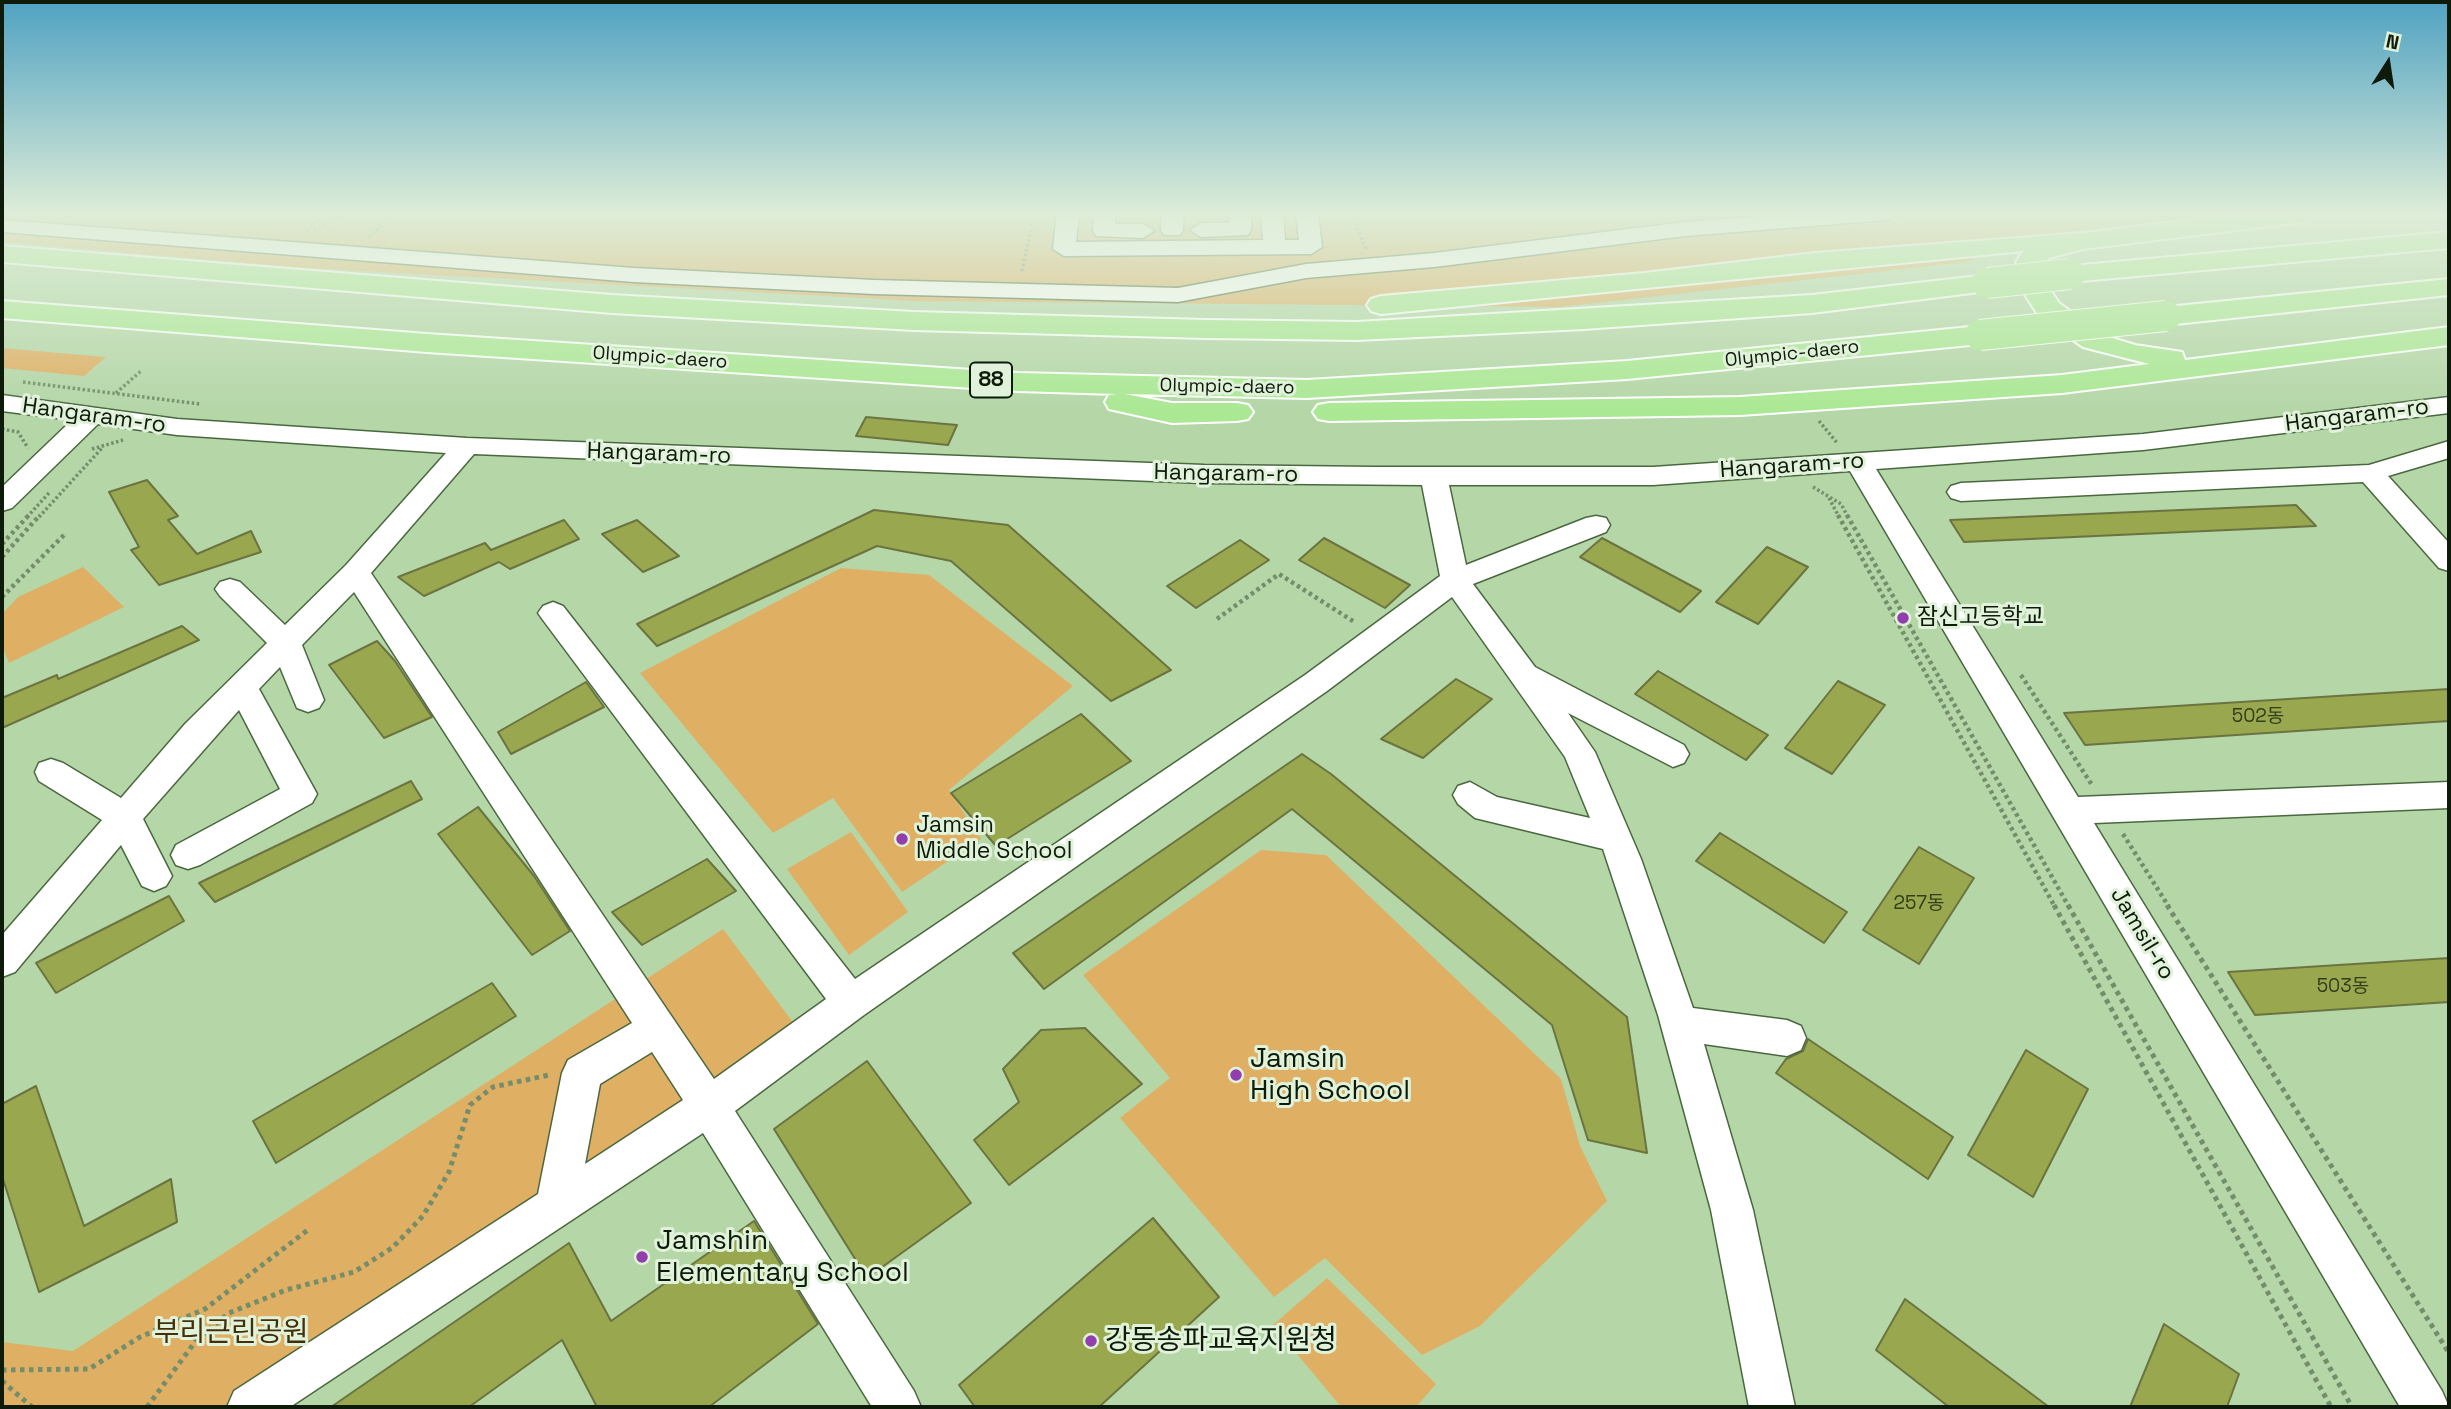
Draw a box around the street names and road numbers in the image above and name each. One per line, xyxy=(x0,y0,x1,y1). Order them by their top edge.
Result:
street label: Olympic-daero xyxy=(1724,336,1860,372)
street label: Olympic-daero xyxy=(592,342,728,374)
road number: 88 xyxy=(970,362,1012,398)
street label: Olympic-daero xyxy=(1159,374,1295,400)
street label: Hangaram-ro xyxy=(20,392,168,440)
street label: Hangaram-ro xyxy=(2284,393,2430,439)
street label: Hangaram-ro xyxy=(586,438,732,470)
street label: Hangaram-ro xyxy=(1719,447,1865,485)
street label: Hangaram-ro xyxy=(1153,459,1299,489)
street label: Jamsil-ro xyxy=(2104,883,2180,985)

